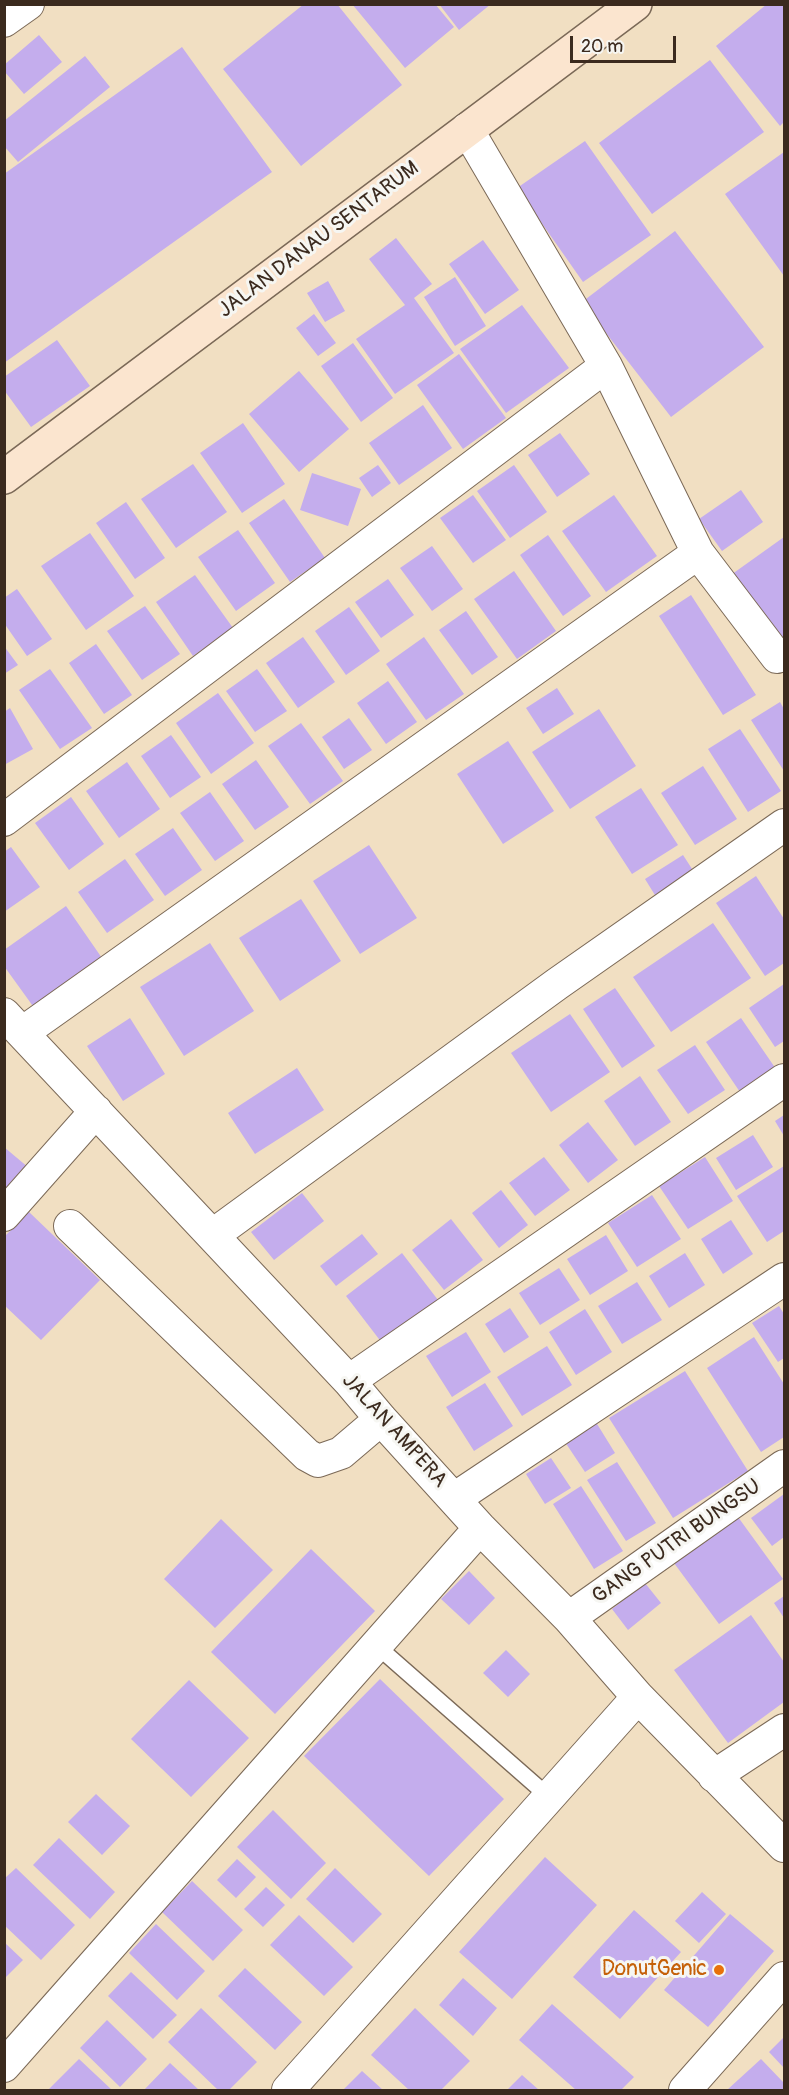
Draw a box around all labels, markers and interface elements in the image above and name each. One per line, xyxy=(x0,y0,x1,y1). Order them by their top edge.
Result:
scale bar xyxy=(573,24,680,62)
text: 20 m xyxy=(581,35,623,58)
street label: JALAN DANAU SENTARUM xyxy=(214,156,424,324)
street label: JALAN AMPERA xyxy=(336,1369,452,1493)
street label: GANG PUTRI BUNGSU xyxy=(588,1474,766,1610)
place label: DonutGenic xyxy=(602,1957,707,1983)
marker: DonutGenic xyxy=(712,1963,726,1977)

